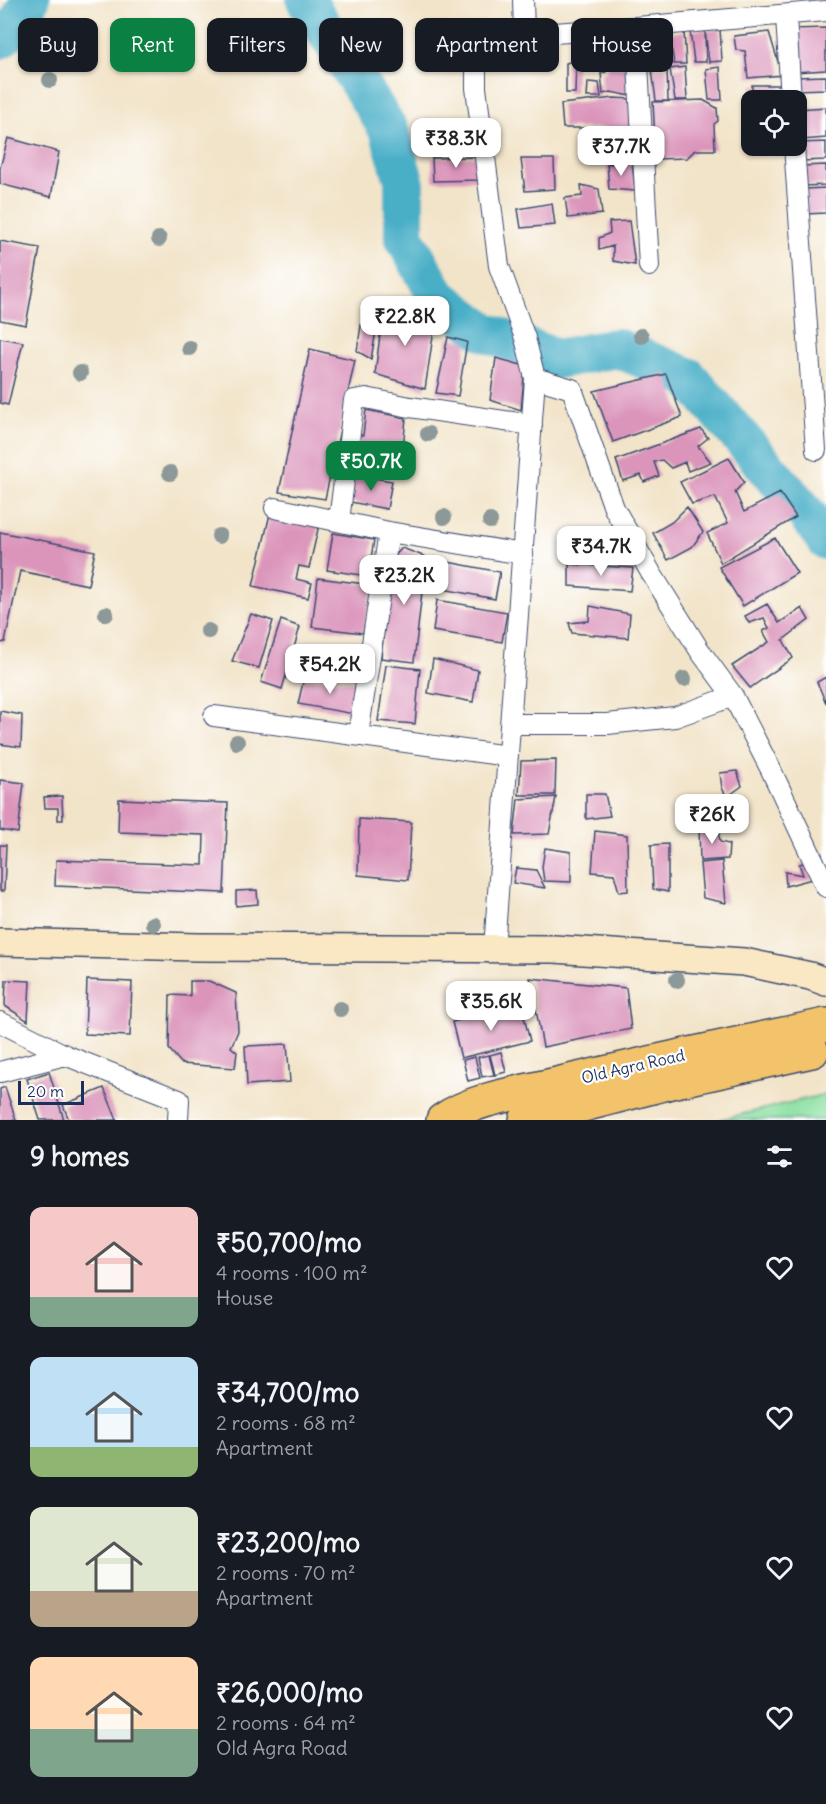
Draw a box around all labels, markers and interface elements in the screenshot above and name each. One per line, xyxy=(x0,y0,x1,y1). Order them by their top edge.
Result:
chip: Buy xyxy=(18,18,98,72)
chip: Rent xyxy=(110,18,195,72)
chip: Filters xyxy=(207,18,307,72)
chip: New xyxy=(319,18,403,72)
chip: Apartment xyxy=(415,18,559,72)
chip: House xyxy=(571,18,673,72)
map controls xyxy=(741,90,807,156)
button: locate xyxy=(741,90,807,156)
pin: ₹38.3K xyxy=(407,118,505,169)
text: ₹38.3K xyxy=(425,125,487,150)
pin: ₹37.7K xyxy=(572,126,670,177)
text: ₹37.7K xyxy=(592,133,650,158)
pin: ₹22.8K xyxy=(356,296,454,347)
text: ₹22.8K xyxy=(374,303,436,328)
pin: ₹50.7K xyxy=(322,441,420,492)
text: ₹50.7K xyxy=(340,448,402,473)
pin: ₹34.7K xyxy=(552,526,650,577)
text: ₹34.7K xyxy=(571,533,631,558)
pin: ₹23.2K xyxy=(355,555,453,606)
text: ₹23.2K xyxy=(373,562,435,587)
pin: ₹54.2K xyxy=(281,644,379,695)
text: ₹54.2K xyxy=(299,651,361,676)
pin: ₹26K xyxy=(676,794,748,845)
text: ₹26K xyxy=(689,801,735,826)
pin: ₹35.6K xyxy=(442,981,540,1032)
text: ₹35.6K xyxy=(460,988,522,1013)
street label: Old Agra Road xyxy=(579,1044,687,1088)
scale bar xyxy=(18,1078,84,1106)
text: 20 m xyxy=(27,1081,64,1101)
text: 9 homes xyxy=(30,1140,129,1173)
icon: filters xyxy=(763,1140,796,1173)
text: ₹50,700/mo xyxy=(216,1226,362,1259)
icon: home xyxy=(78,1231,150,1303)
icon: heart xyxy=(763,1251,796,1284)
text: 4 rooms · 100 m² xyxy=(216,1260,367,1285)
text: House xyxy=(216,1285,273,1310)
text: ₹34,700/mo xyxy=(216,1376,359,1409)
icon: home xyxy=(78,1381,150,1453)
icon: heart xyxy=(763,1401,796,1434)
text: 2 rooms · 68 m² xyxy=(216,1410,356,1435)
text: Apartment xyxy=(216,1435,313,1460)
text: ₹23,200/mo xyxy=(216,1526,360,1559)
icon: home xyxy=(78,1531,150,1603)
icon: heart xyxy=(763,1551,796,1584)
text: 2 rooms · 70 m² xyxy=(216,1560,356,1585)
text: Apartment xyxy=(216,1585,313,1610)
text: ₹26,000/mo xyxy=(216,1676,363,1709)
icon: home xyxy=(78,1681,150,1753)
icon: heart xyxy=(763,1701,796,1734)
text: 2 rooms · 64 m² xyxy=(216,1710,356,1735)
text: Old Agra Road xyxy=(216,1735,348,1760)

